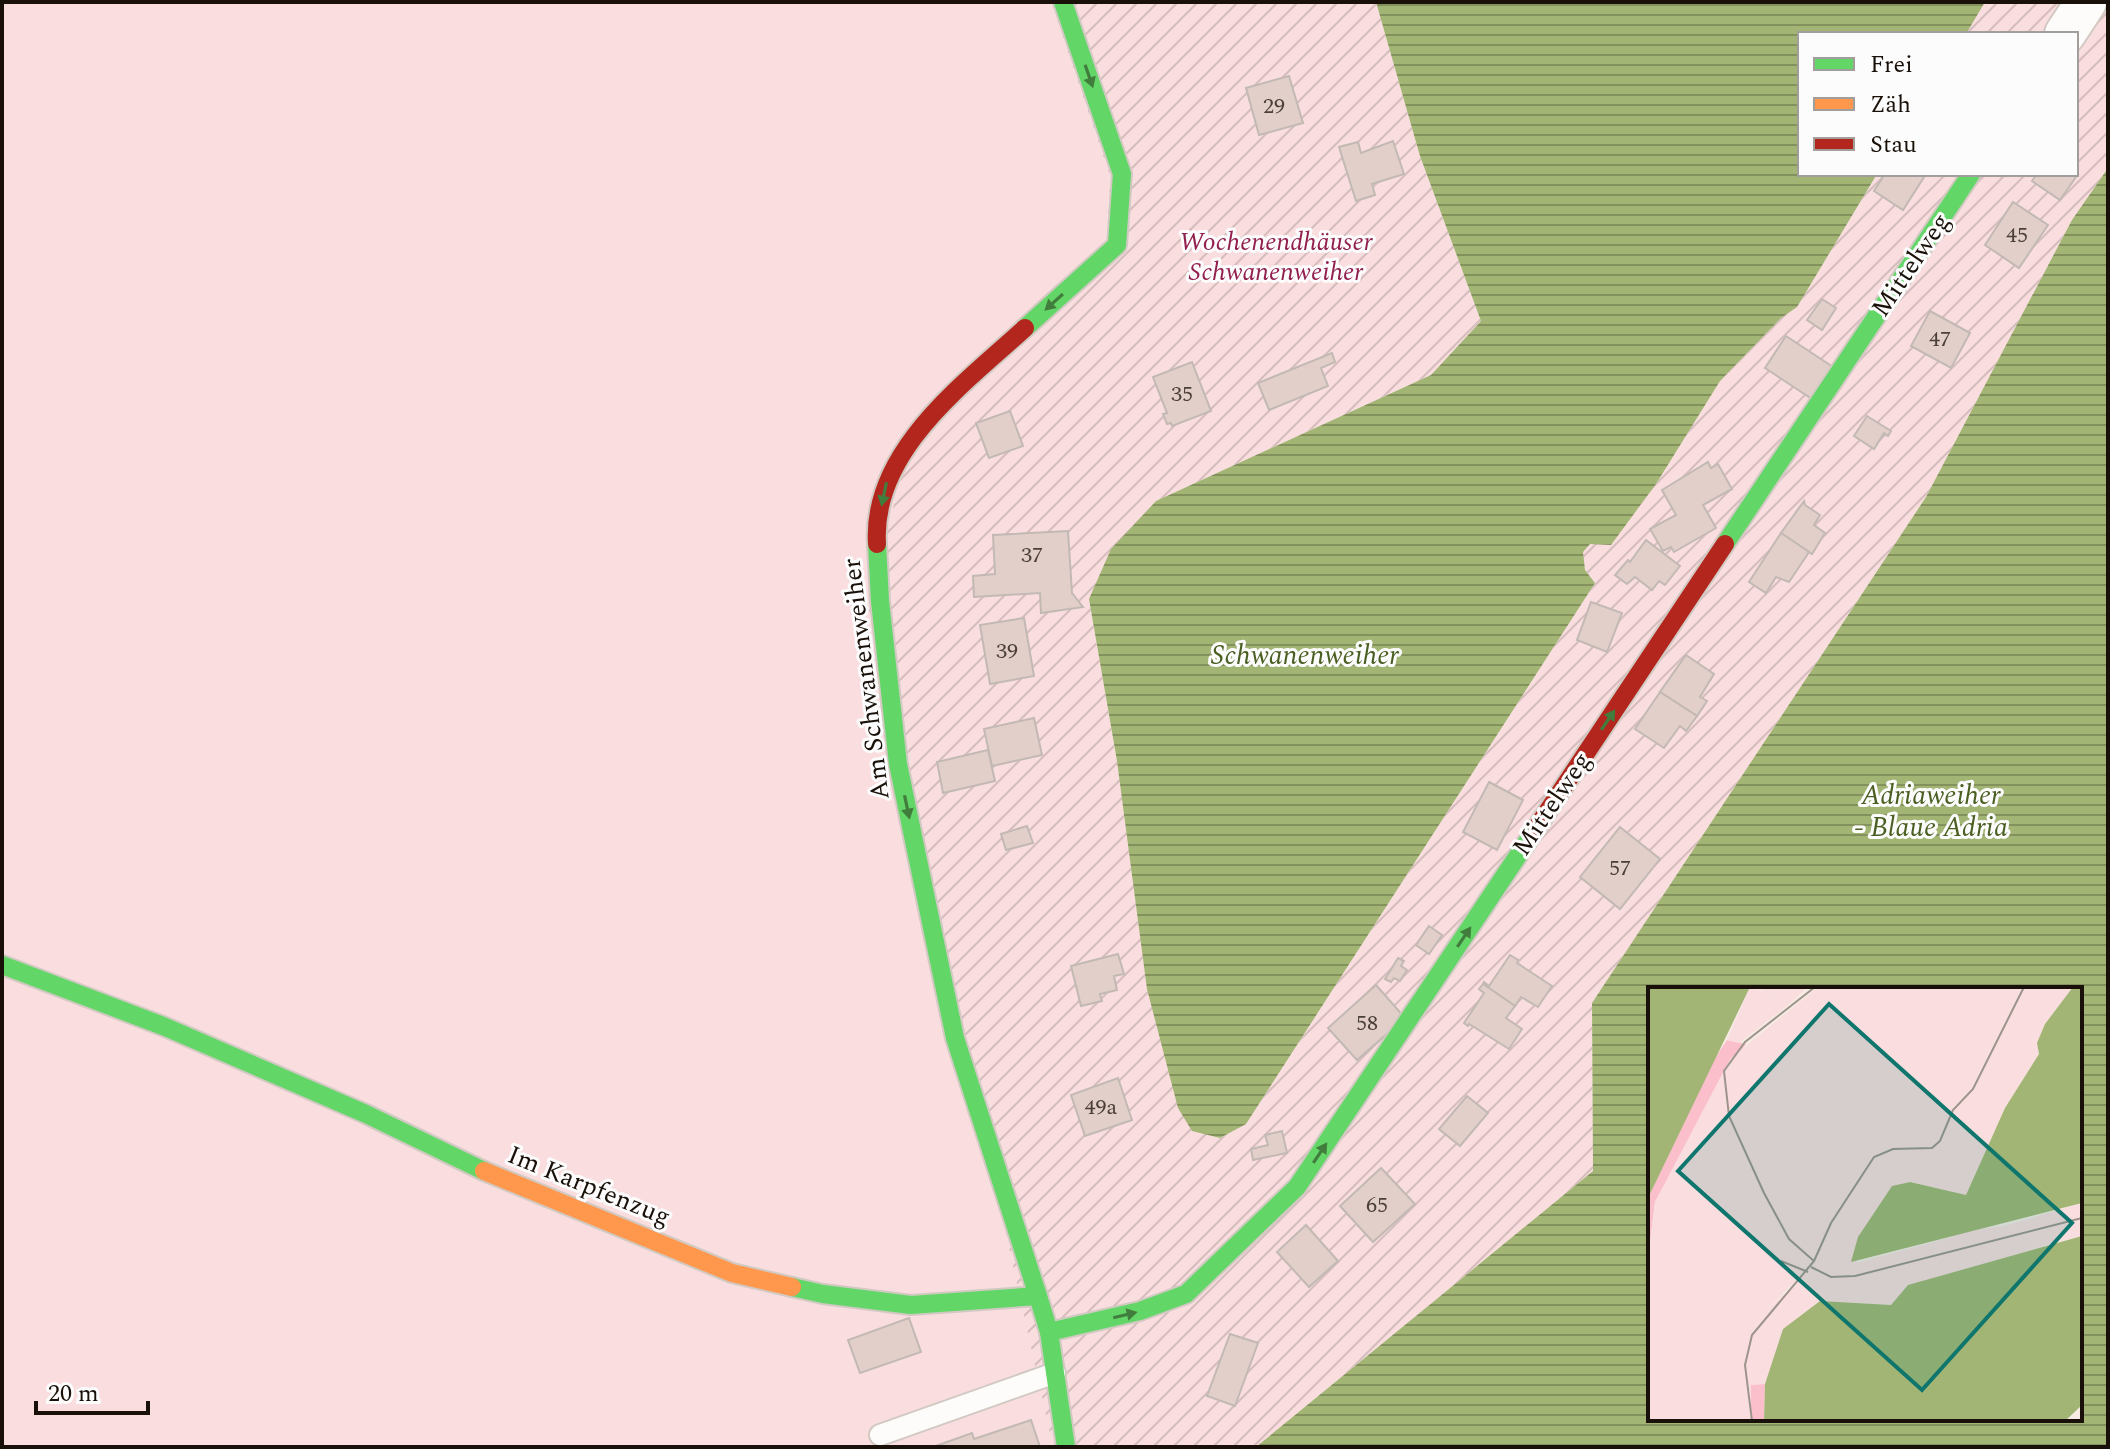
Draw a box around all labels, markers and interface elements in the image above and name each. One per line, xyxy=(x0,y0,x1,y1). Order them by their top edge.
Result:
legend xyxy=(1798,32,2078,176)
text: Frei xyxy=(1870,47,1913,83)
one-way arrow xyxy=(1083,64,1095,88)
text: Zäh xyxy=(1870,87,1911,123)
house number: 29 xyxy=(1263,90,1285,123)
text: Stau xyxy=(1870,127,1917,163)
street label: Mittelweg xyxy=(1861,205,1961,325)
house number: 45 xyxy=(2006,219,2028,252)
park label: Wochenendhäuser Schwanenweiher xyxy=(1179,222,1374,292)
one-way arrow xyxy=(1045,293,1064,311)
house number: 47 xyxy=(1929,323,1951,356)
house number: 35 xyxy=(1171,378,1193,411)
one-way arrow xyxy=(878,482,890,507)
house number: 37 xyxy=(1021,539,1043,572)
street label: Am Schwanenweiher xyxy=(831,556,901,802)
water label: Schwanenweiher xyxy=(1211,634,1399,677)
house number: 39 xyxy=(996,635,1018,668)
one-way arrow xyxy=(1600,710,1615,731)
street label: Mittelweg xyxy=(1502,744,1602,864)
water label: Adriaweiher - Blaue Adria xyxy=(1854,774,2008,849)
one-way arrow xyxy=(901,795,914,820)
house number: 57 xyxy=(1609,852,1631,885)
one-way arrow xyxy=(1456,926,1471,947)
inset map xyxy=(1648,987,2082,1421)
house number: 58 xyxy=(1356,1007,1378,1040)
house number: 49a xyxy=(1085,1091,1118,1124)
street label: Im Karpfenzug xyxy=(501,1135,677,1237)
one-way arrow xyxy=(1312,1142,1326,1164)
house number: 65 xyxy=(1366,1189,1388,1222)
one-way arrow xyxy=(1112,1308,1137,1321)
scale bar xyxy=(36,1365,148,1415)
text: 20 m xyxy=(48,1376,99,1412)

